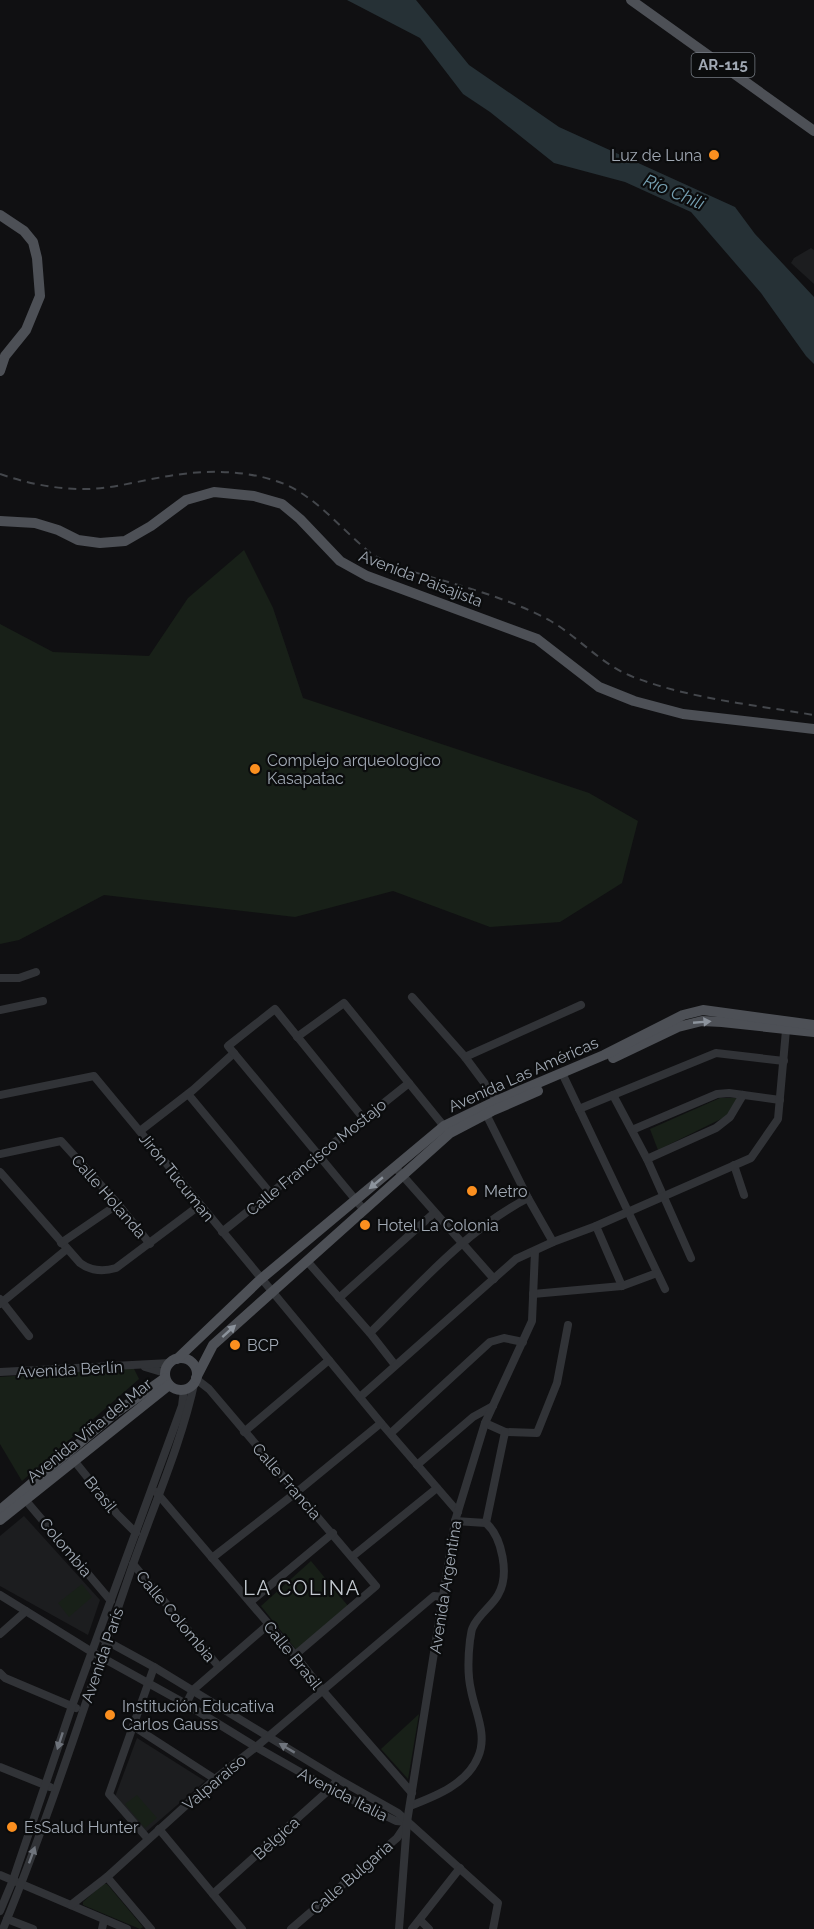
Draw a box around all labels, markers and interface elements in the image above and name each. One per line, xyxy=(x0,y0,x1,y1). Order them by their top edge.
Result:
road number: AR-115 xyxy=(692,53,754,77)
place label: Luz de Luna xyxy=(611,146,702,165)
marker: Luz de Luna xyxy=(707,148,721,162)
water label: Río Chili xyxy=(641,169,709,214)
street label: Avenida Paisajista xyxy=(356,546,485,611)
place label: Complejo arqueologico Kasapatac xyxy=(267,751,441,788)
marker: Complejo arqueologico Kasapatac xyxy=(248,762,262,776)
one-way arrow xyxy=(693,1017,712,1027)
street label: Avenida Las Américas xyxy=(445,1033,601,1116)
street label: Calle Francisco Mostajo xyxy=(242,1095,390,1220)
street label: Jirón Tucuman xyxy=(135,1129,218,1225)
street label: Calle Holanda xyxy=(67,1151,150,1242)
one-way arrow xyxy=(368,1176,384,1189)
place label: Metro xyxy=(484,1182,527,1201)
marker: Metro xyxy=(465,1184,479,1198)
place label: Hotel La Colonia xyxy=(377,1216,499,1235)
marker: Hotel La Colonia xyxy=(358,1218,372,1232)
one-way arrow xyxy=(221,1325,236,1338)
place label: BCP xyxy=(247,1336,279,1355)
marker: BCP xyxy=(228,1338,242,1352)
street label: Avenida Berlín xyxy=(16,1357,124,1382)
street label: Avenida Viña del Mar xyxy=(23,1374,156,1487)
street label: Calle Francia xyxy=(248,1439,325,1524)
street label: Brasil xyxy=(80,1473,121,1517)
street label: Colombia xyxy=(35,1514,96,1581)
street label: Avenida Argentina xyxy=(426,1519,465,1655)
street label: Calle Colombia xyxy=(132,1567,219,1666)
district label: LA COLINA xyxy=(243,1576,361,1600)
street label: Avenida París xyxy=(77,1605,128,1705)
street label: Calle Brasil xyxy=(259,1617,326,1694)
place label: Institución Educativa Carlos Gauss xyxy=(122,1697,274,1734)
marker: Institución Educativa Carlos Gauss xyxy=(103,1708,117,1722)
one-way arrow xyxy=(55,1732,64,1750)
one-way arrow xyxy=(279,1742,295,1753)
street label: Valparaíso xyxy=(179,1750,250,1814)
street label: Avenida Italia xyxy=(295,1764,391,1825)
street label: Bélgica xyxy=(249,1813,303,1864)
place label: EsSalud Hunter xyxy=(24,1818,139,1837)
marker: EsSalud Hunter xyxy=(5,1820,19,1834)
street label: Calle Bulgaria xyxy=(306,1836,396,1918)
one-way arrow xyxy=(28,1846,38,1864)

